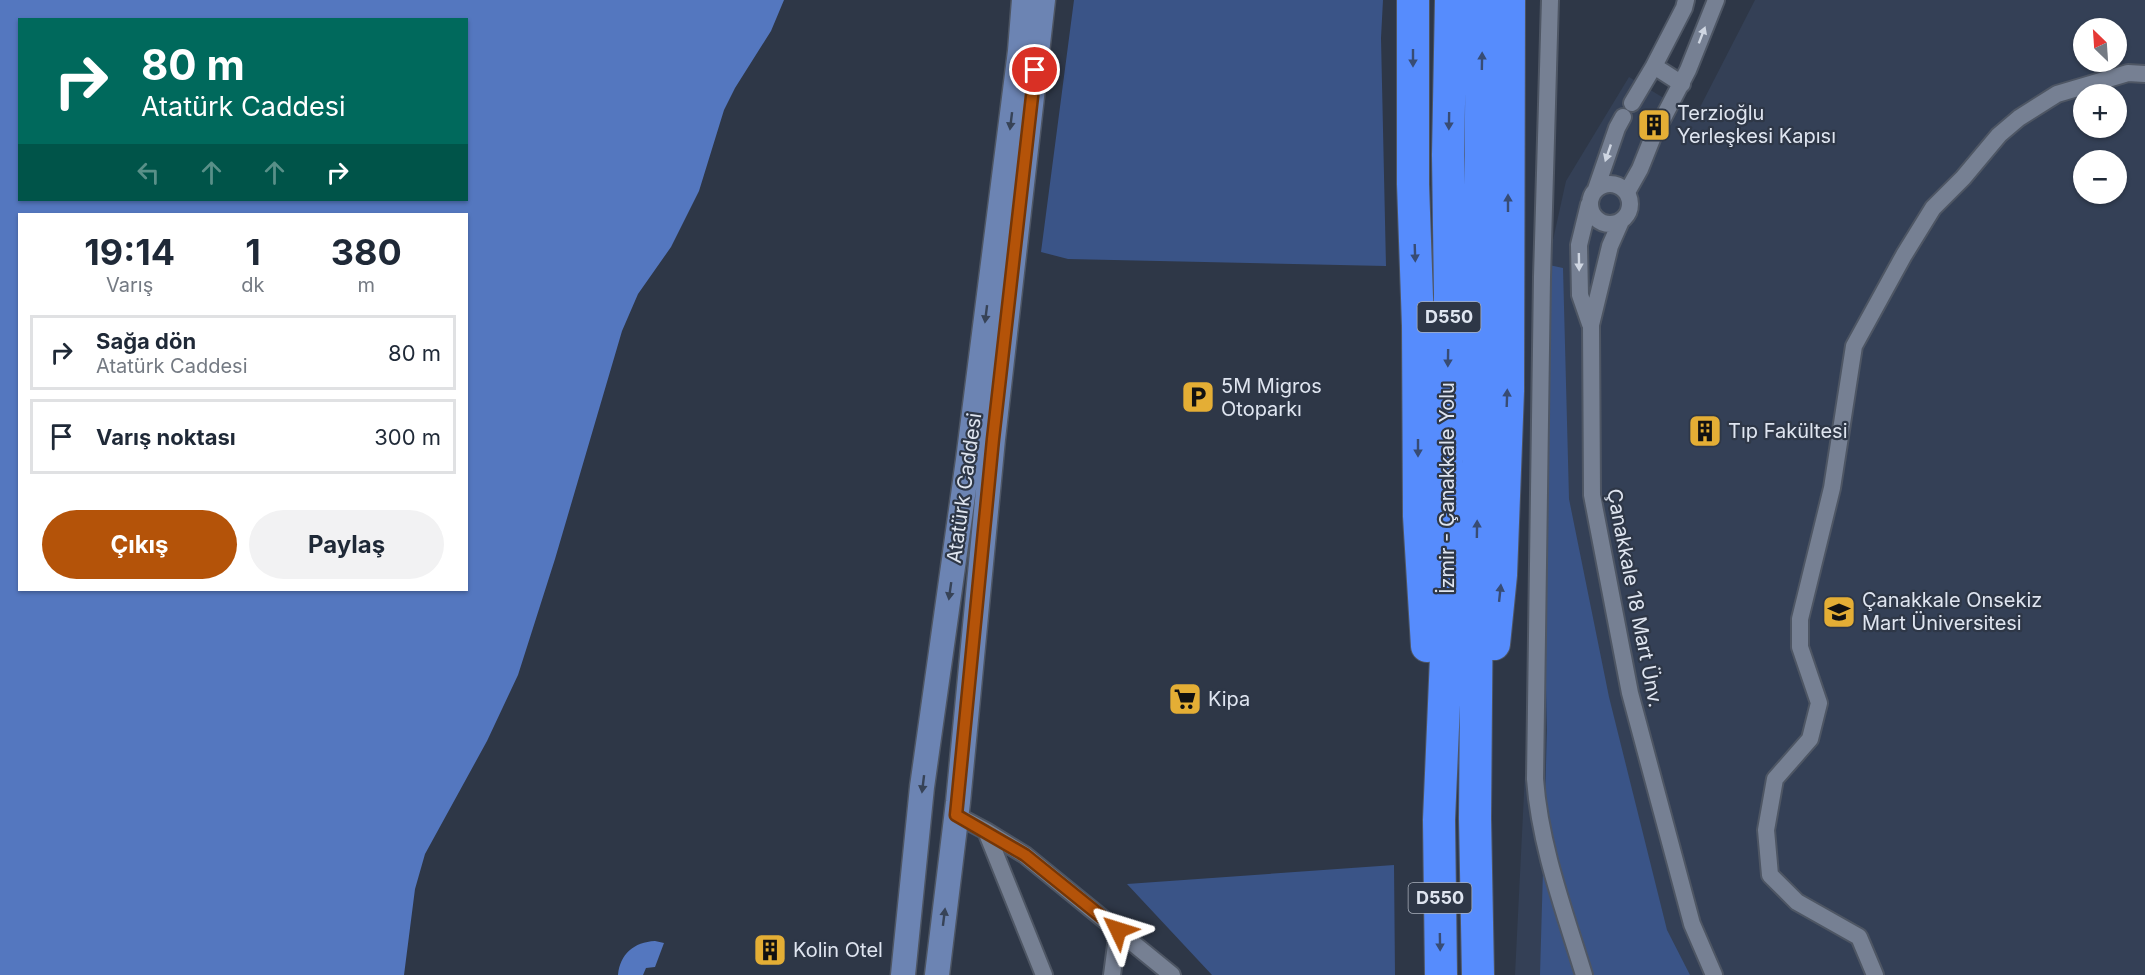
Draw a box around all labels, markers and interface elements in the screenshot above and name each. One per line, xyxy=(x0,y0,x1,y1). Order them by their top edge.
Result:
north arrow xyxy=(2073,18,2127,72)
map controls xyxy=(2073,18,2127,204)
one-way arrow xyxy=(1698,26,1707,44)
text: 80 m xyxy=(141,39,245,90)
icon: right xyxy=(42,42,120,120)
pin xyxy=(1009,44,1060,95)
one-way arrow xyxy=(1408,49,1418,68)
one-way arrow xyxy=(1477,52,1486,71)
icon: arrive xyxy=(1018,53,1051,86)
button: + xyxy=(2073,84,2127,138)
text: Atatürk Caddesi xyxy=(141,90,346,123)
place label: Terzioğlu Yerleşkesi Kapısı xyxy=(1677,101,1836,148)
building icon: Terzioğlu Yerleşkesi Kapısı xyxy=(1636,107,1672,143)
one-way arrow xyxy=(1006,111,1016,130)
one-way arrow xyxy=(1444,112,1453,131)
one-way arrow xyxy=(1603,144,1613,162)
button: − xyxy=(2073,150,2127,204)
icon: left xyxy=(132,156,165,189)
icon: ahead xyxy=(195,156,228,189)
icon: ahead xyxy=(258,156,291,189)
icon: right xyxy=(321,156,354,189)
one-way arrow xyxy=(1503,193,1513,212)
text: 19:14 xyxy=(84,230,175,274)
text: 1 xyxy=(245,230,261,274)
text: 380 xyxy=(331,230,402,274)
one-way arrow xyxy=(1410,244,1420,263)
one-way arrow xyxy=(1574,252,1584,271)
text: Varış xyxy=(106,273,153,297)
text: dk xyxy=(241,273,265,297)
text: m xyxy=(357,273,375,297)
road number: D550 xyxy=(1418,302,1480,332)
one-way arrow xyxy=(982,305,991,324)
text: Sağa dön xyxy=(96,328,196,354)
icon: right xyxy=(45,336,78,369)
text: 80 m xyxy=(388,340,441,366)
one-way arrow xyxy=(1443,349,1453,368)
text: Atatürk Caddesi xyxy=(96,354,247,378)
place label: 5M Migros Otoparkı xyxy=(1221,374,1322,421)
parking icon: 5M Migros Otoparkı xyxy=(1180,379,1216,415)
street label: İzmir - Çanakkale Yolu xyxy=(1434,382,1459,594)
one-way arrow xyxy=(1503,388,1512,407)
street label: Atatürk Caddesi xyxy=(942,411,986,565)
building icon: Tıp Fakültesi xyxy=(1687,413,1723,449)
place label: Tıp Fakültesi xyxy=(1728,419,1848,443)
icon: arrive xyxy=(45,420,78,453)
text: Varış noktası xyxy=(96,424,236,450)
text: 300 m xyxy=(374,424,441,450)
one-way arrow xyxy=(1413,439,1423,458)
street label: Çanakkale 18 Mart Ünv. xyxy=(1602,487,1668,709)
button: Çıkış xyxy=(42,510,237,579)
button: Paylaş xyxy=(249,510,444,579)
one-way arrow xyxy=(1472,520,1482,539)
one-way arrow xyxy=(945,581,954,600)
one-way arrow xyxy=(1495,583,1504,602)
place label: Çanakkale Onsekiz Mart Üniversitesi xyxy=(1862,588,2042,635)
school or university icon: Çanakkale Onsekiz Mart Üniversitesi xyxy=(1821,594,1857,630)
supermarket icon: Kipa xyxy=(1167,681,1203,717)
place label: Kipa xyxy=(1208,687,1250,711)
one-way arrow xyxy=(918,774,927,793)
road number: D550 xyxy=(1408,883,1472,913)
position arrow xyxy=(1086,898,1150,962)
one-way arrow xyxy=(939,907,949,926)
building icon: Kolin Otel xyxy=(752,932,788,968)
one-way arrow xyxy=(1436,932,1445,951)
place label: Kolin Otel xyxy=(793,938,883,962)

